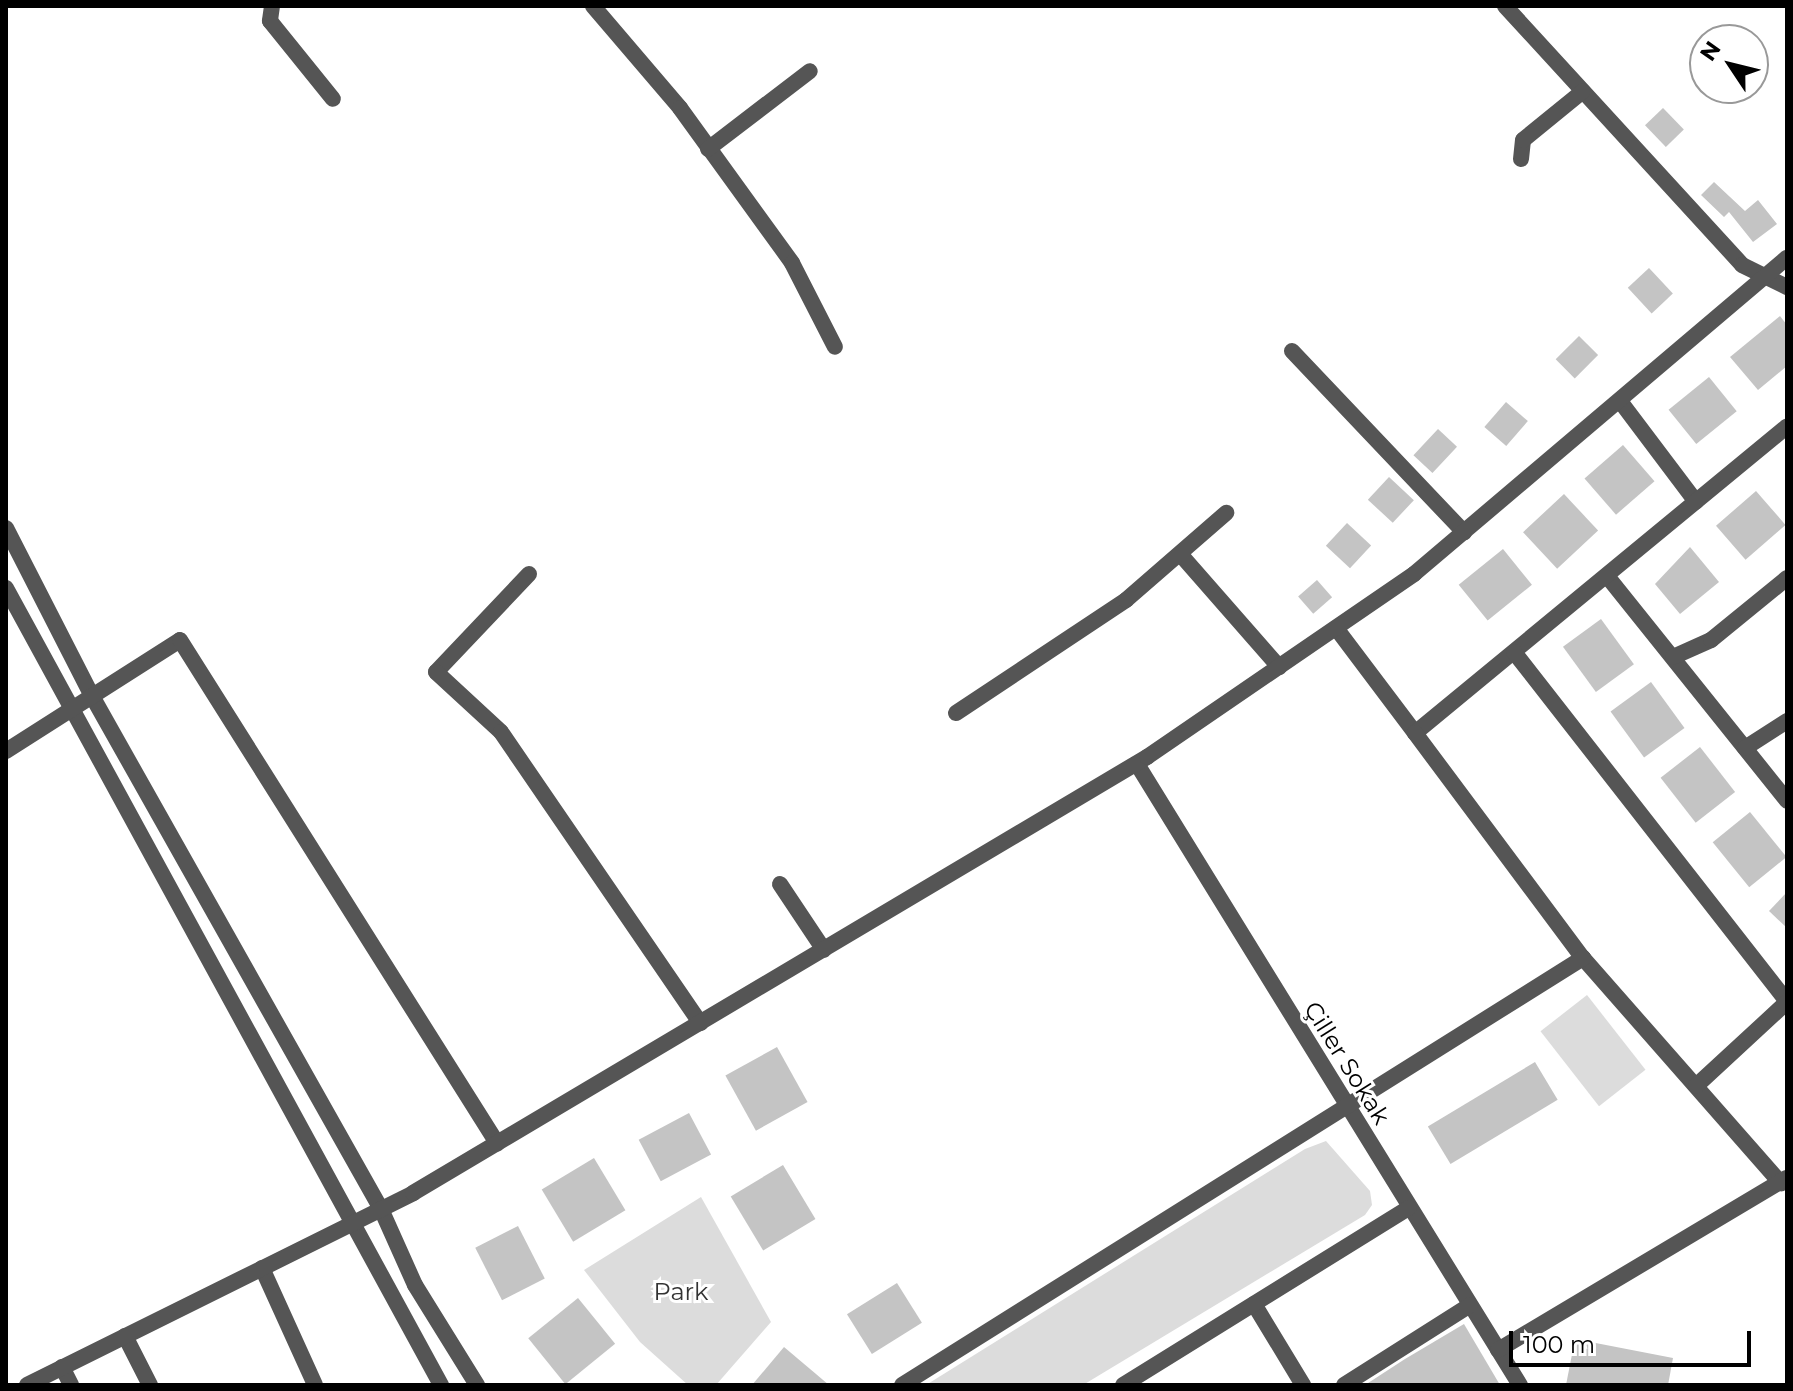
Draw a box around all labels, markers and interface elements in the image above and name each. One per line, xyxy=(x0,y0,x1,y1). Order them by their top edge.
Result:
north arrow xyxy=(1689,24,1769,104)
text: N xyxy=(1694,36,1727,66)
street label: Çiller Sokak xyxy=(1298,996,1396,1130)
park label: Park xyxy=(654,1278,708,1306)
scale bar xyxy=(1513,1315,1755,1365)
text: 100 m xyxy=(1523,1330,1595,1359)

